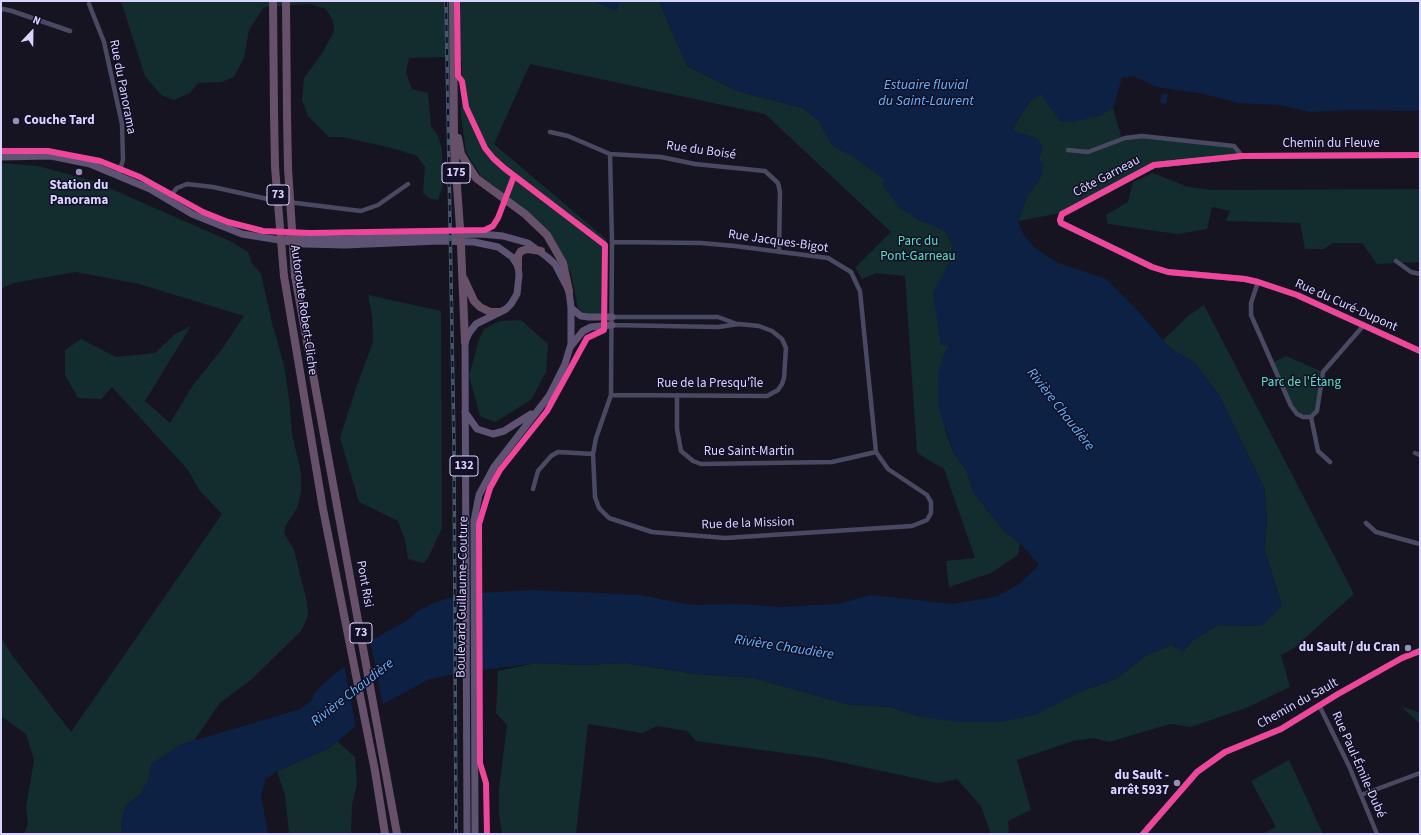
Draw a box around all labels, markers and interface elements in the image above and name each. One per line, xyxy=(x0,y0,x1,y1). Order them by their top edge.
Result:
north arrow xyxy=(12,12,52,52)
text: N xyxy=(30,12,43,29)
street label: Rue du Panorama xyxy=(105,38,139,136)
water label: Estuaire fluvial du Saint-Laurent xyxy=(878,78,974,110)
place label: Couche Tard xyxy=(24,113,95,129)
marker: Couche Tard xyxy=(11,116,21,126)
street label: Chemin du Fleuve xyxy=(1282,136,1380,152)
street label: Rue du Boisé xyxy=(665,138,737,164)
street label: Côte Garneau xyxy=(1071,153,1143,201)
road number: 175 xyxy=(442,163,470,183)
marker: Station du Panorama xyxy=(74,167,84,177)
place label: Station du Panorama xyxy=(50,178,108,209)
road number: 73 xyxy=(267,185,289,205)
street label: Rue Jacques-Bigot xyxy=(727,227,829,257)
park label: Parc du Pont-Garneau xyxy=(880,234,956,265)
street label: Autoroute Robert-Cliche xyxy=(286,244,320,376)
street label: Rue du Curé-Dupont xyxy=(1292,276,1400,336)
water label: Rivière Chaudière xyxy=(1022,365,1098,455)
park label: Parc de l'Étang xyxy=(1261,375,1341,391)
street label: Rue de la Presqu'île xyxy=(657,376,763,392)
street label: Rue Saint-Martin xyxy=(704,444,794,460)
road number: 132 xyxy=(450,456,478,476)
street label: Rue de la Mission xyxy=(701,515,795,533)
street label: Boulevard Guillaume-Couture xyxy=(454,516,472,678)
street label: Pont Risi xyxy=(352,559,376,609)
road number: 73 xyxy=(350,623,372,643)
water label: Rivière Chaudière xyxy=(733,632,835,664)
place label: du Sault / du Cran xyxy=(1299,640,1400,656)
marker: du Sault / du Cran xyxy=(1403,643,1413,653)
water label: Rivière Chaudière xyxy=(308,655,398,731)
street label: Chemin du Sault xyxy=(1255,675,1341,733)
street label: Rue Paul-Émile-Dubé xyxy=(1328,709,1388,821)
place label: du Sault - arrêt 5937 xyxy=(1110,768,1169,799)
marker: du Sault - arrêt 5937 xyxy=(1172,778,1182,788)

